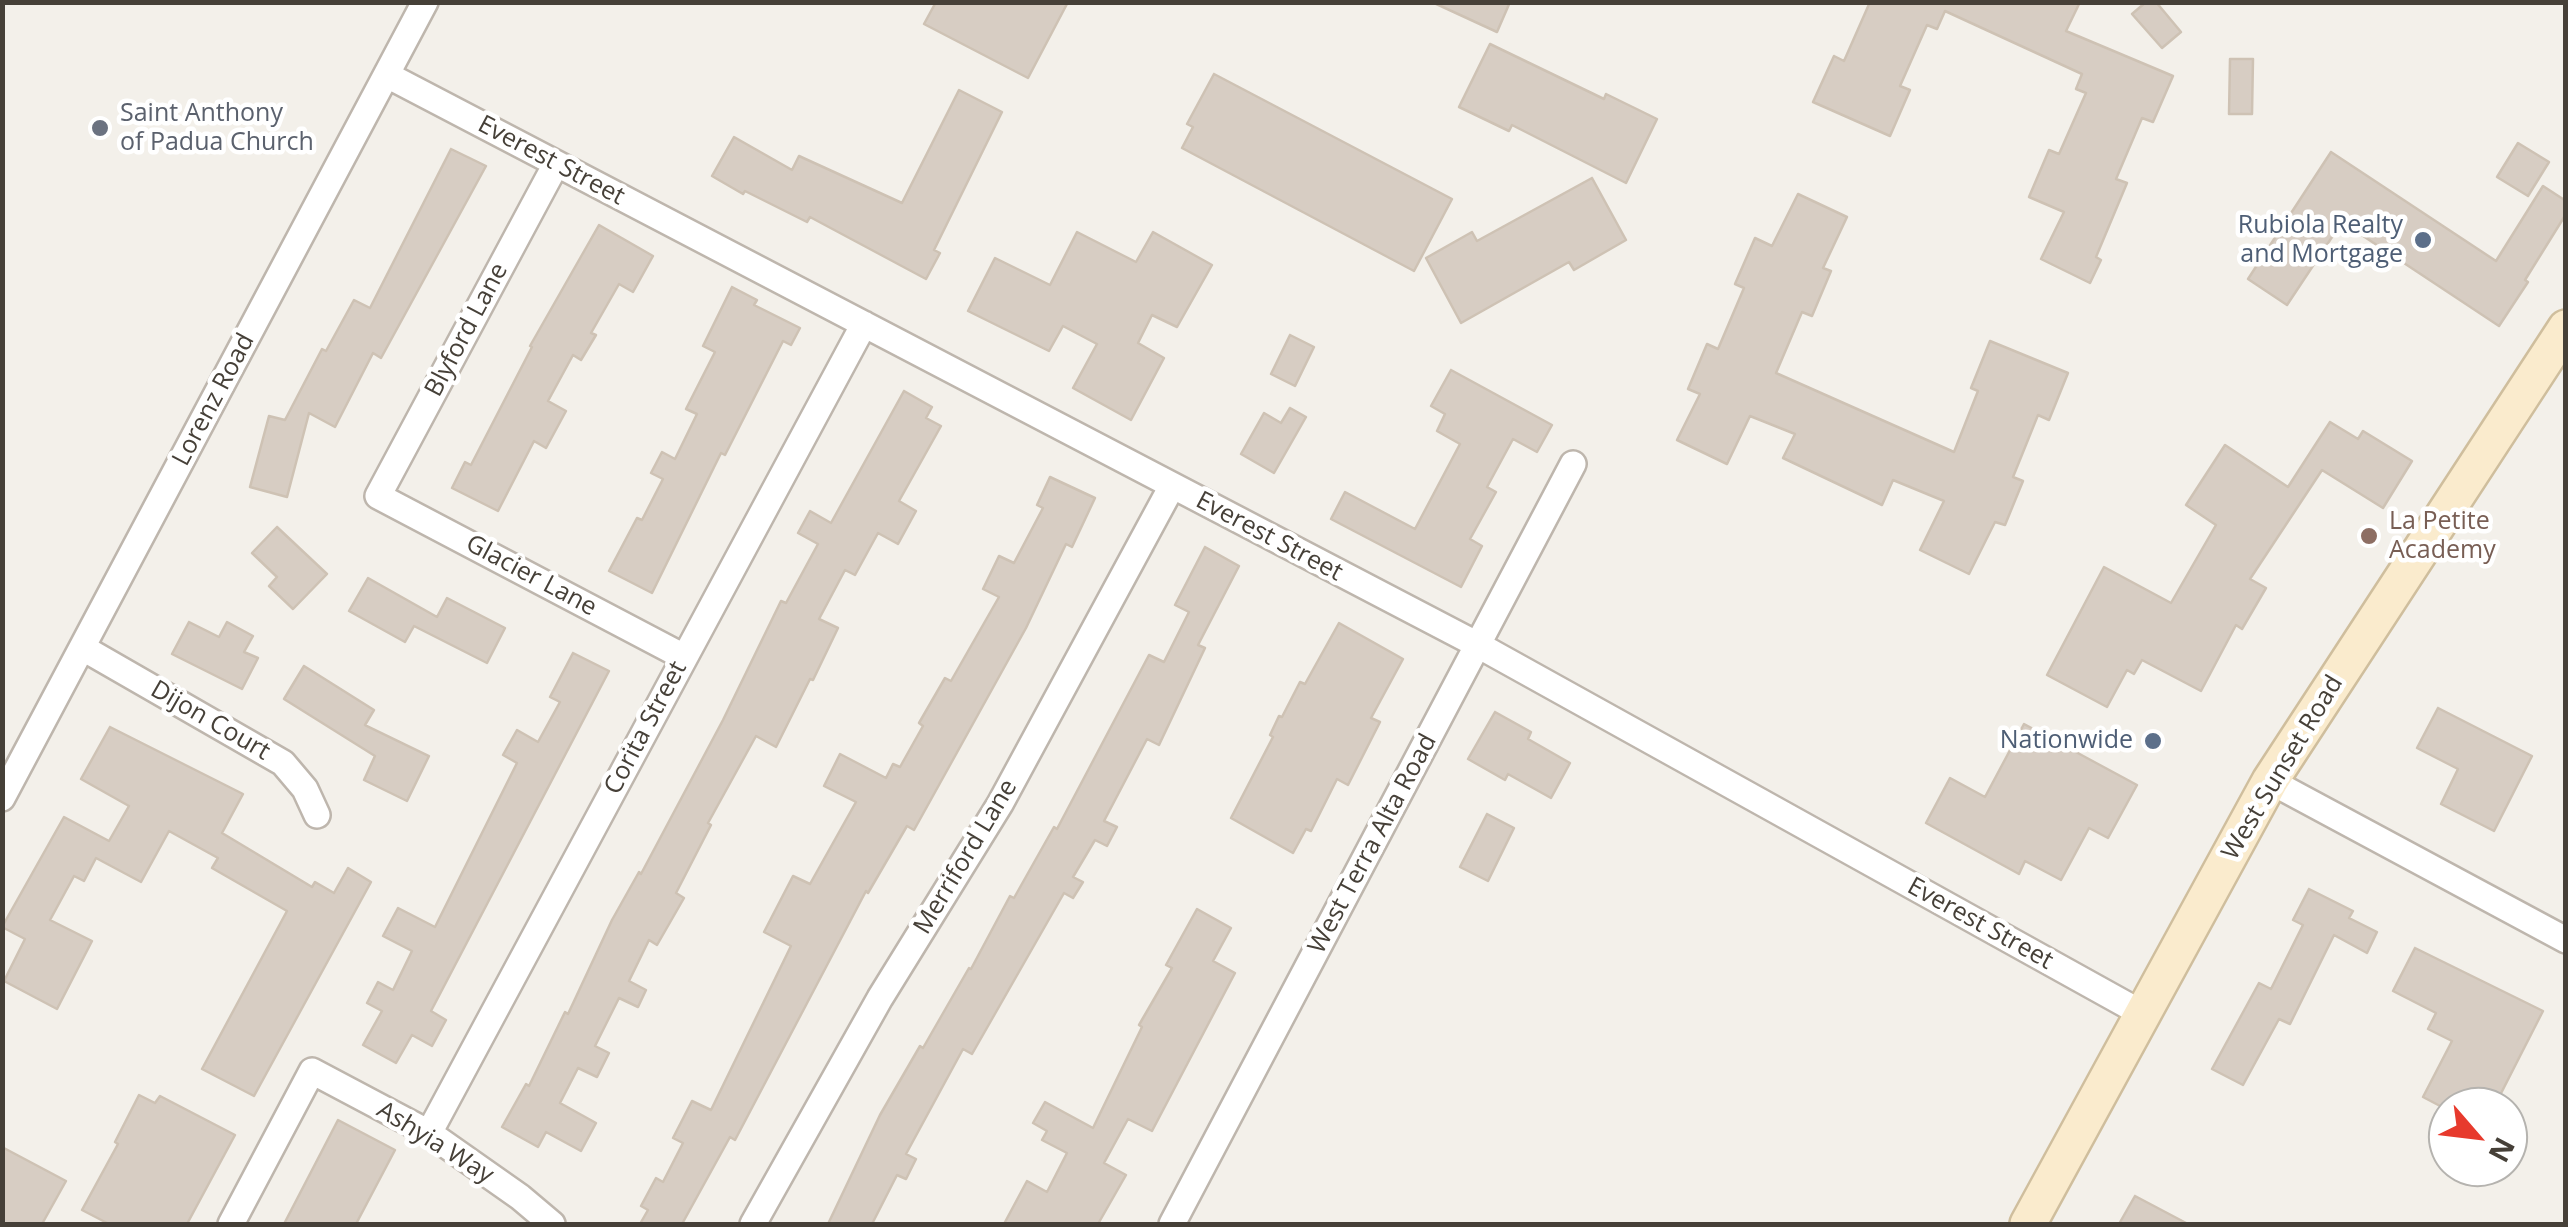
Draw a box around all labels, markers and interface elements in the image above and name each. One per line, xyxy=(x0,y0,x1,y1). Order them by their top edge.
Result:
place label: Saint Anthony of Padua Church xyxy=(120,99,314,158)
street label: Everest Street xyxy=(473,110,629,212)
marker: Saint Anthony of Padua Church xyxy=(89,117,111,139)
place label: Rubiola Realty and Mortgage xyxy=(2238,211,2403,270)
marker: Rubiola Realty and Mortgage xyxy=(2412,229,2434,251)
street label: Blyford Lane xyxy=(419,258,515,402)
street label: Lorenz Road xyxy=(167,329,261,471)
street label: Everest Street xyxy=(1191,486,1347,588)
place label: La Petite Academy xyxy=(2389,507,2496,566)
marker: La Petite Academy xyxy=(2358,525,2380,547)
street label: Glacier Lane xyxy=(461,529,601,623)
street label: Corita Street xyxy=(598,656,694,800)
street label: West Sunset Road xyxy=(2216,670,2350,866)
street label: Dijon Court xyxy=(145,675,275,767)
place label: Nationwide xyxy=(2000,726,2133,756)
street label: West Terra Alta Road xyxy=(1302,729,1444,959)
marker: Nationwide xyxy=(2142,730,2164,752)
street label: Merriford Lane xyxy=(908,774,1024,940)
street label: Everest Street xyxy=(1902,872,2058,976)
north arrow xyxy=(2428,1087,2528,1187)
street label: Ashyia Way xyxy=(371,1095,499,1191)
text: N xyxy=(2481,1131,2525,1169)

